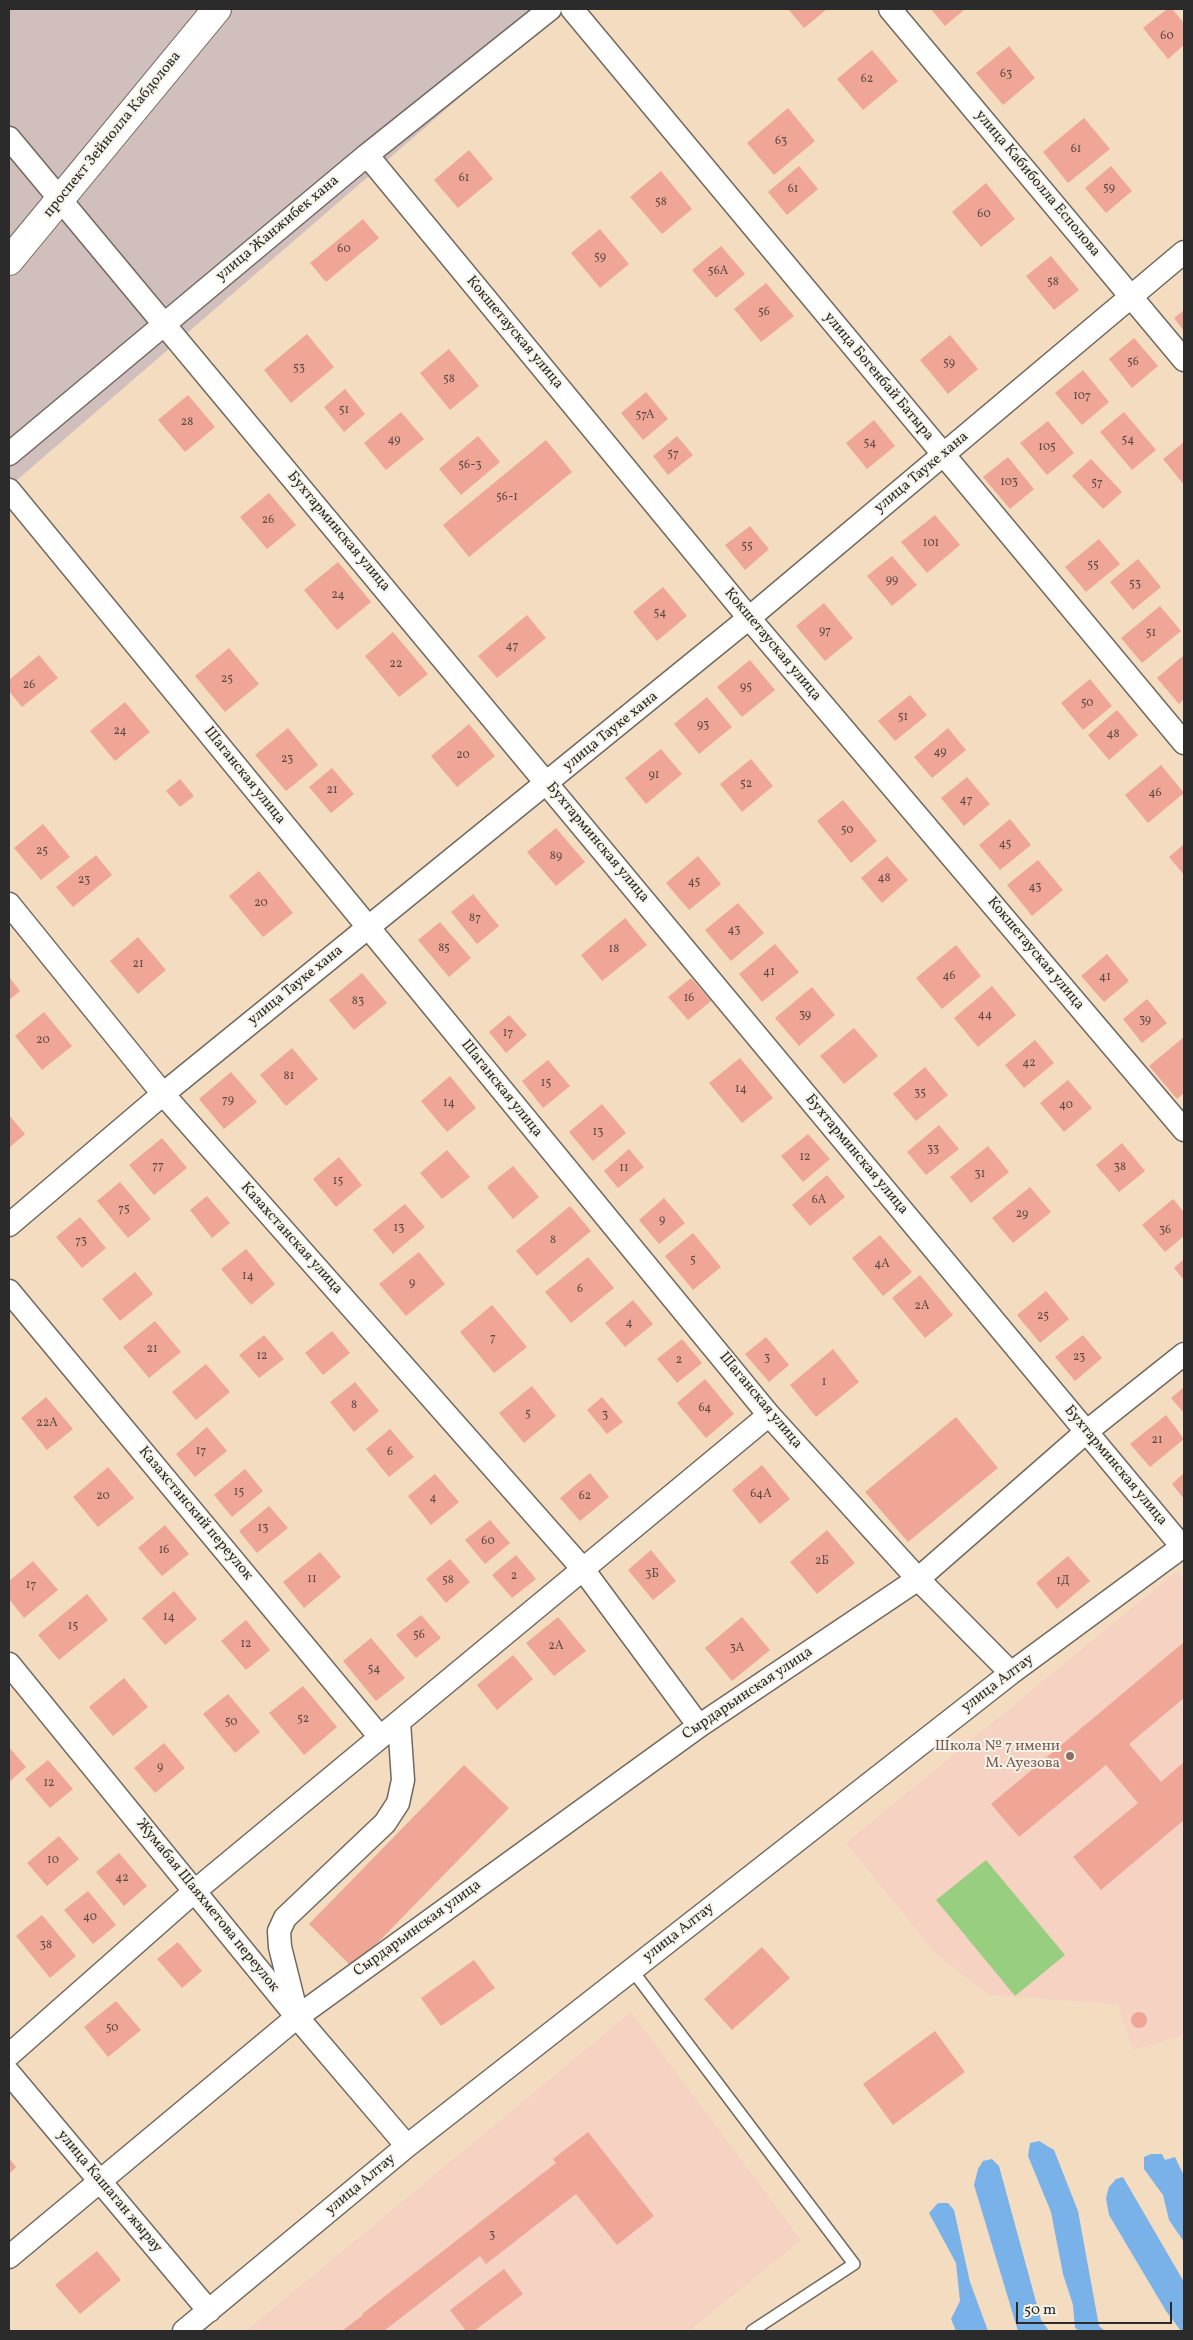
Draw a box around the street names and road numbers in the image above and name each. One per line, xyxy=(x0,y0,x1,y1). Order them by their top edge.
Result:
street label: проспект Зейнолла Кабдолова xyxy=(40,48,186,222)
street label: улица Кабиболла Есполова xyxy=(970,107,1104,261)
street label: улица Жанжибек хана xyxy=(213,172,343,286)
street label: Кокшетауская улица xyxy=(461,273,567,393)
street label: улица Богенбай Батыра xyxy=(819,309,937,445)
street label: улица Тауке хана xyxy=(871,428,973,518)
street label: Бухтарминская улица xyxy=(282,468,394,596)
street label: Кокшетауская улица xyxy=(719,585,825,705)
street label: улица Тауке хана xyxy=(560,688,662,776)
street label: Шаганская улица xyxy=(199,724,289,828)
street label: Бухтарминская улица xyxy=(541,779,653,907)
street label: Кокшетауская улица xyxy=(982,894,1088,1014)
street label: улица Тауке хана xyxy=(245,942,347,1030)
street label: Шаганская улица xyxy=(456,1037,546,1141)
street label: Бухтарминская улица xyxy=(800,1091,912,1219)
street label: Казахстанская улица xyxy=(236,1179,346,1299)
street label: Шаганская улица xyxy=(714,1349,806,1453)
street label: Бухтарминская улица xyxy=(1059,1402,1171,1530)
street label: Казахстанский переулок xyxy=(134,1443,256,1585)
street label: Сырдарьинская улица xyxy=(679,1644,817,1744)
street label: улица Алтау xyxy=(958,1651,1038,1717)
street label: Жумабая Шаяхметова переулок xyxy=(132,1816,282,1996)
street label: Сырдарьинская улица xyxy=(351,1877,485,1981)
street label: улица Алтау xyxy=(640,1900,718,1966)
street label: улица Кашаган жырау xyxy=(52,2127,166,2257)
street label: улица Алтау xyxy=(322,2151,400,2219)

